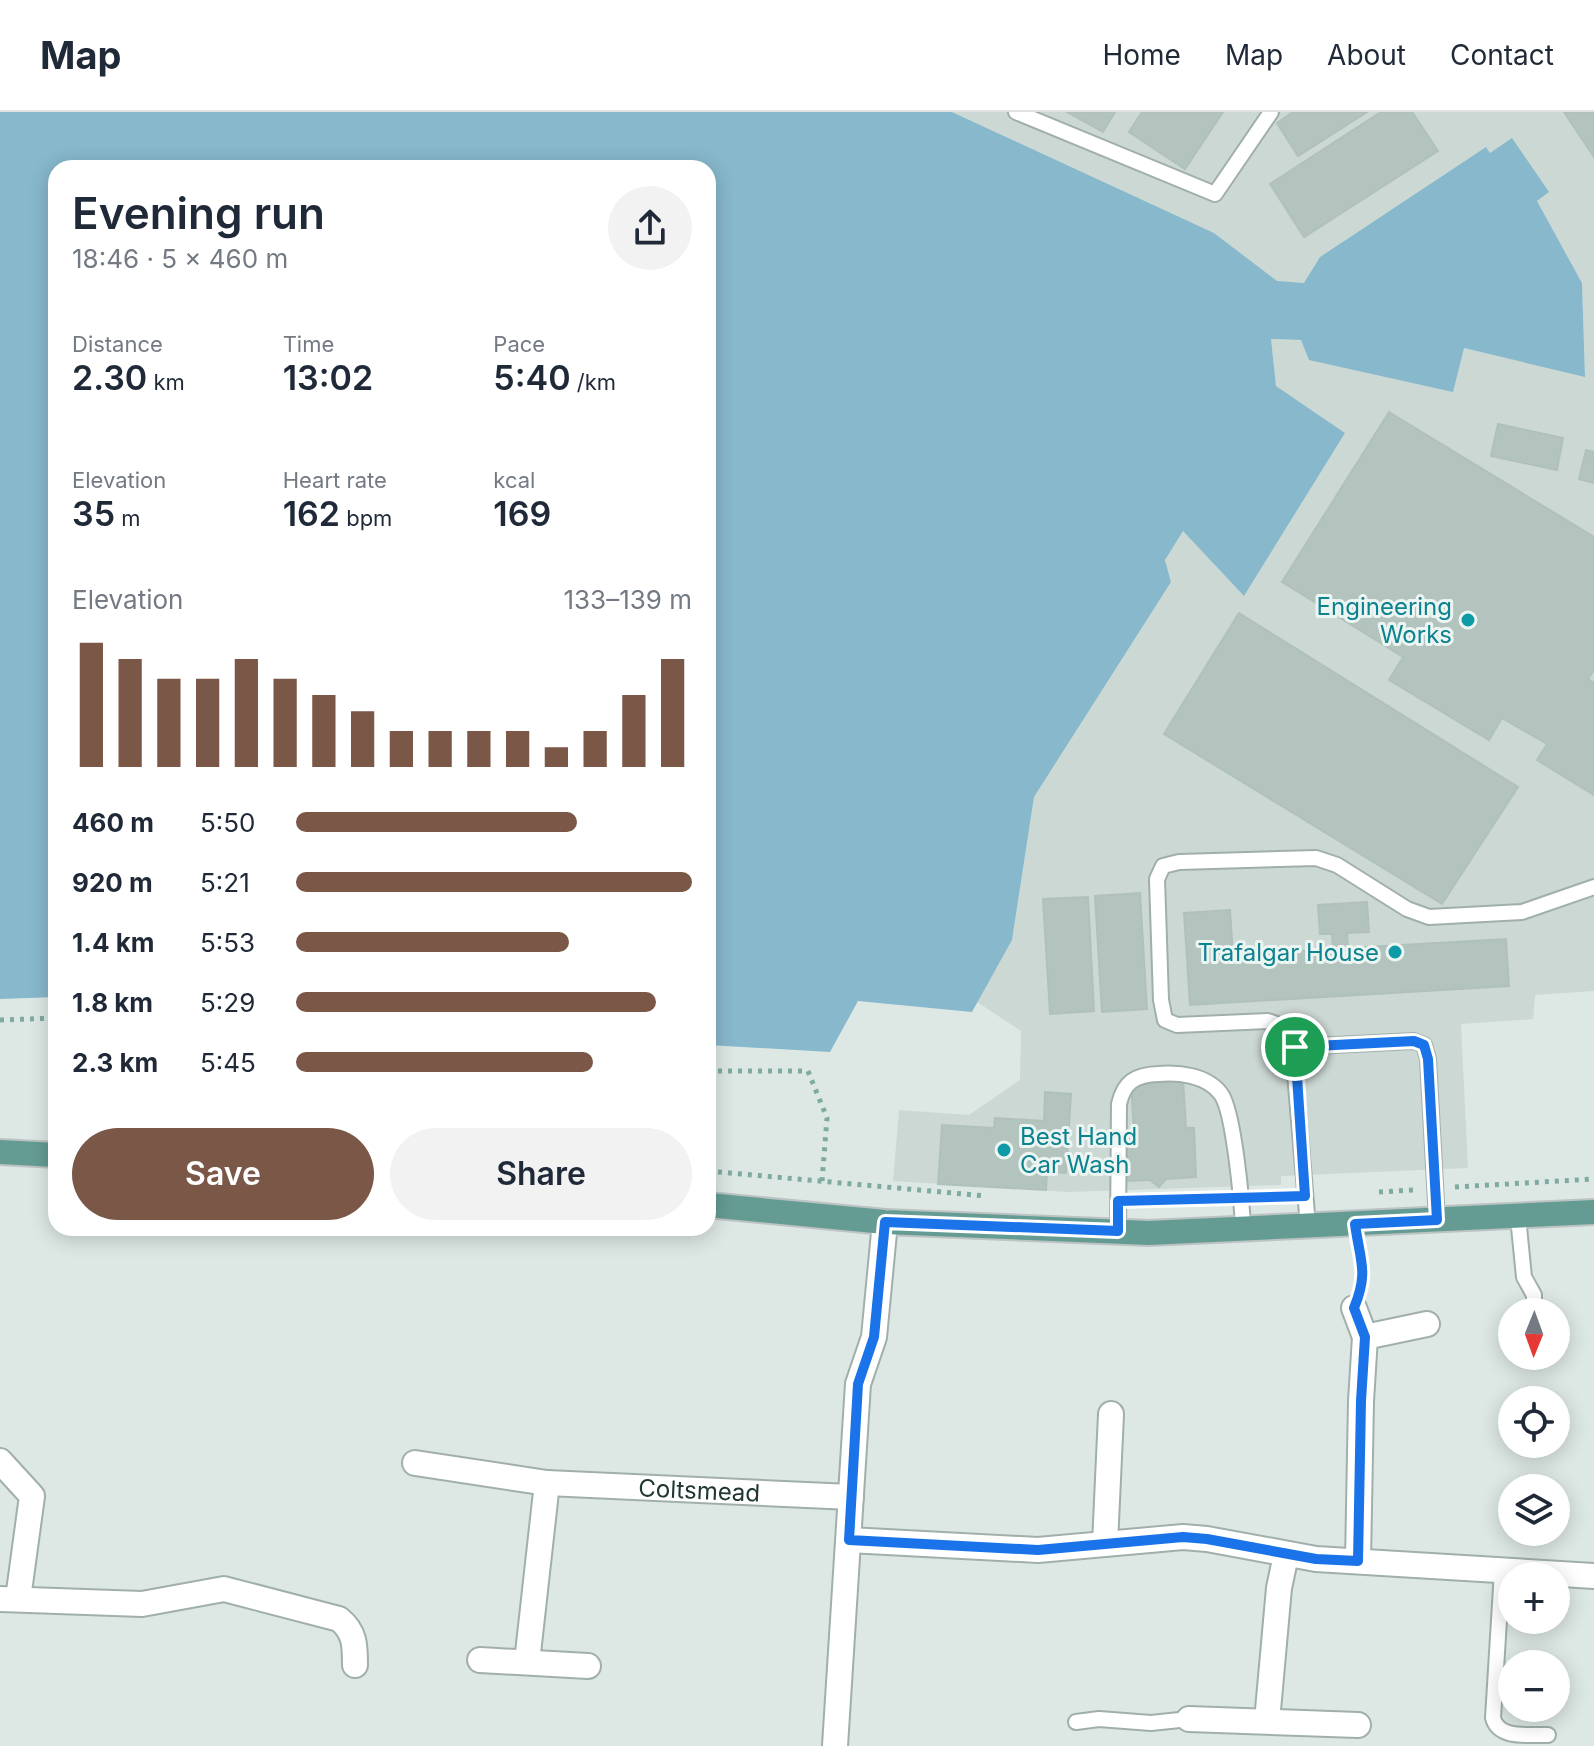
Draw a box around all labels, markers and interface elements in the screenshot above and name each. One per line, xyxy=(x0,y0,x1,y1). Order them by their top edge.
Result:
text: Map xyxy=(40,32,121,78)
text: Home xyxy=(1102,38,1181,72)
text: Map xyxy=(1225,38,1283,72)
text: About xyxy=(1327,38,1406,72)
text: Contact xyxy=(1450,38,1554,72)
text: Evening run xyxy=(72,186,325,240)
button: share xyxy=(608,186,692,270)
text: 18:46 · 5 × 460 m xyxy=(72,243,288,274)
text: Distance xyxy=(72,331,163,357)
text: Time xyxy=(283,331,334,357)
text: Pace xyxy=(493,331,545,357)
text: 2.30 xyxy=(72,357,147,398)
text: 13:02 xyxy=(283,357,373,398)
text: 5:40 xyxy=(493,357,571,398)
text: km xyxy=(147,369,185,395)
text: /km xyxy=(571,369,616,395)
text: Elevation xyxy=(72,467,166,493)
text: Heart rate xyxy=(283,467,387,493)
text: kcal xyxy=(493,467,535,493)
text: 35 xyxy=(72,493,115,534)
text: 162 xyxy=(283,493,340,534)
text: 169 xyxy=(493,493,551,534)
text: m xyxy=(115,505,140,531)
text: bpm xyxy=(340,505,392,531)
text: Elevation xyxy=(72,584,183,615)
text: 133–139 m xyxy=(563,584,692,615)
place label: Engineering Works xyxy=(1317,592,1452,649)
marker: Engineering Works xyxy=(1459,611,1477,629)
text: 460 m xyxy=(72,807,154,838)
text: 5:50 xyxy=(200,807,256,838)
text: 920 m xyxy=(72,867,153,898)
text: 5:21 xyxy=(200,867,250,898)
text: 1.4 km xyxy=(72,927,154,958)
text: 5:53 xyxy=(200,927,255,958)
place label: Trafalgar House xyxy=(1198,938,1379,967)
marker: Trafalgar House xyxy=(1386,943,1404,961)
text: 1.8 km xyxy=(72,987,153,1018)
text: 5:29 xyxy=(200,987,255,1018)
pin xyxy=(1261,1013,1329,1081)
icon: arrive xyxy=(1273,1025,1317,1069)
text: 2.3 km xyxy=(72,1047,158,1078)
text: 5:45 xyxy=(200,1047,256,1078)
place label: Best Hand Car Wash xyxy=(1020,1122,1137,1179)
button: Save xyxy=(72,1128,374,1220)
button: Share xyxy=(390,1128,692,1220)
marker: Best Hand Car Wash xyxy=(995,1141,1013,1159)
north arrow xyxy=(1498,1298,1570,1370)
map controls xyxy=(1498,1298,1570,1722)
button: locate xyxy=(1498,1386,1570,1458)
street label: Coltsmead xyxy=(638,1473,761,1507)
button: layers xyxy=(1498,1474,1570,1546)
button: + xyxy=(1498,1562,1570,1634)
button: − xyxy=(1498,1650,1570,1722)

